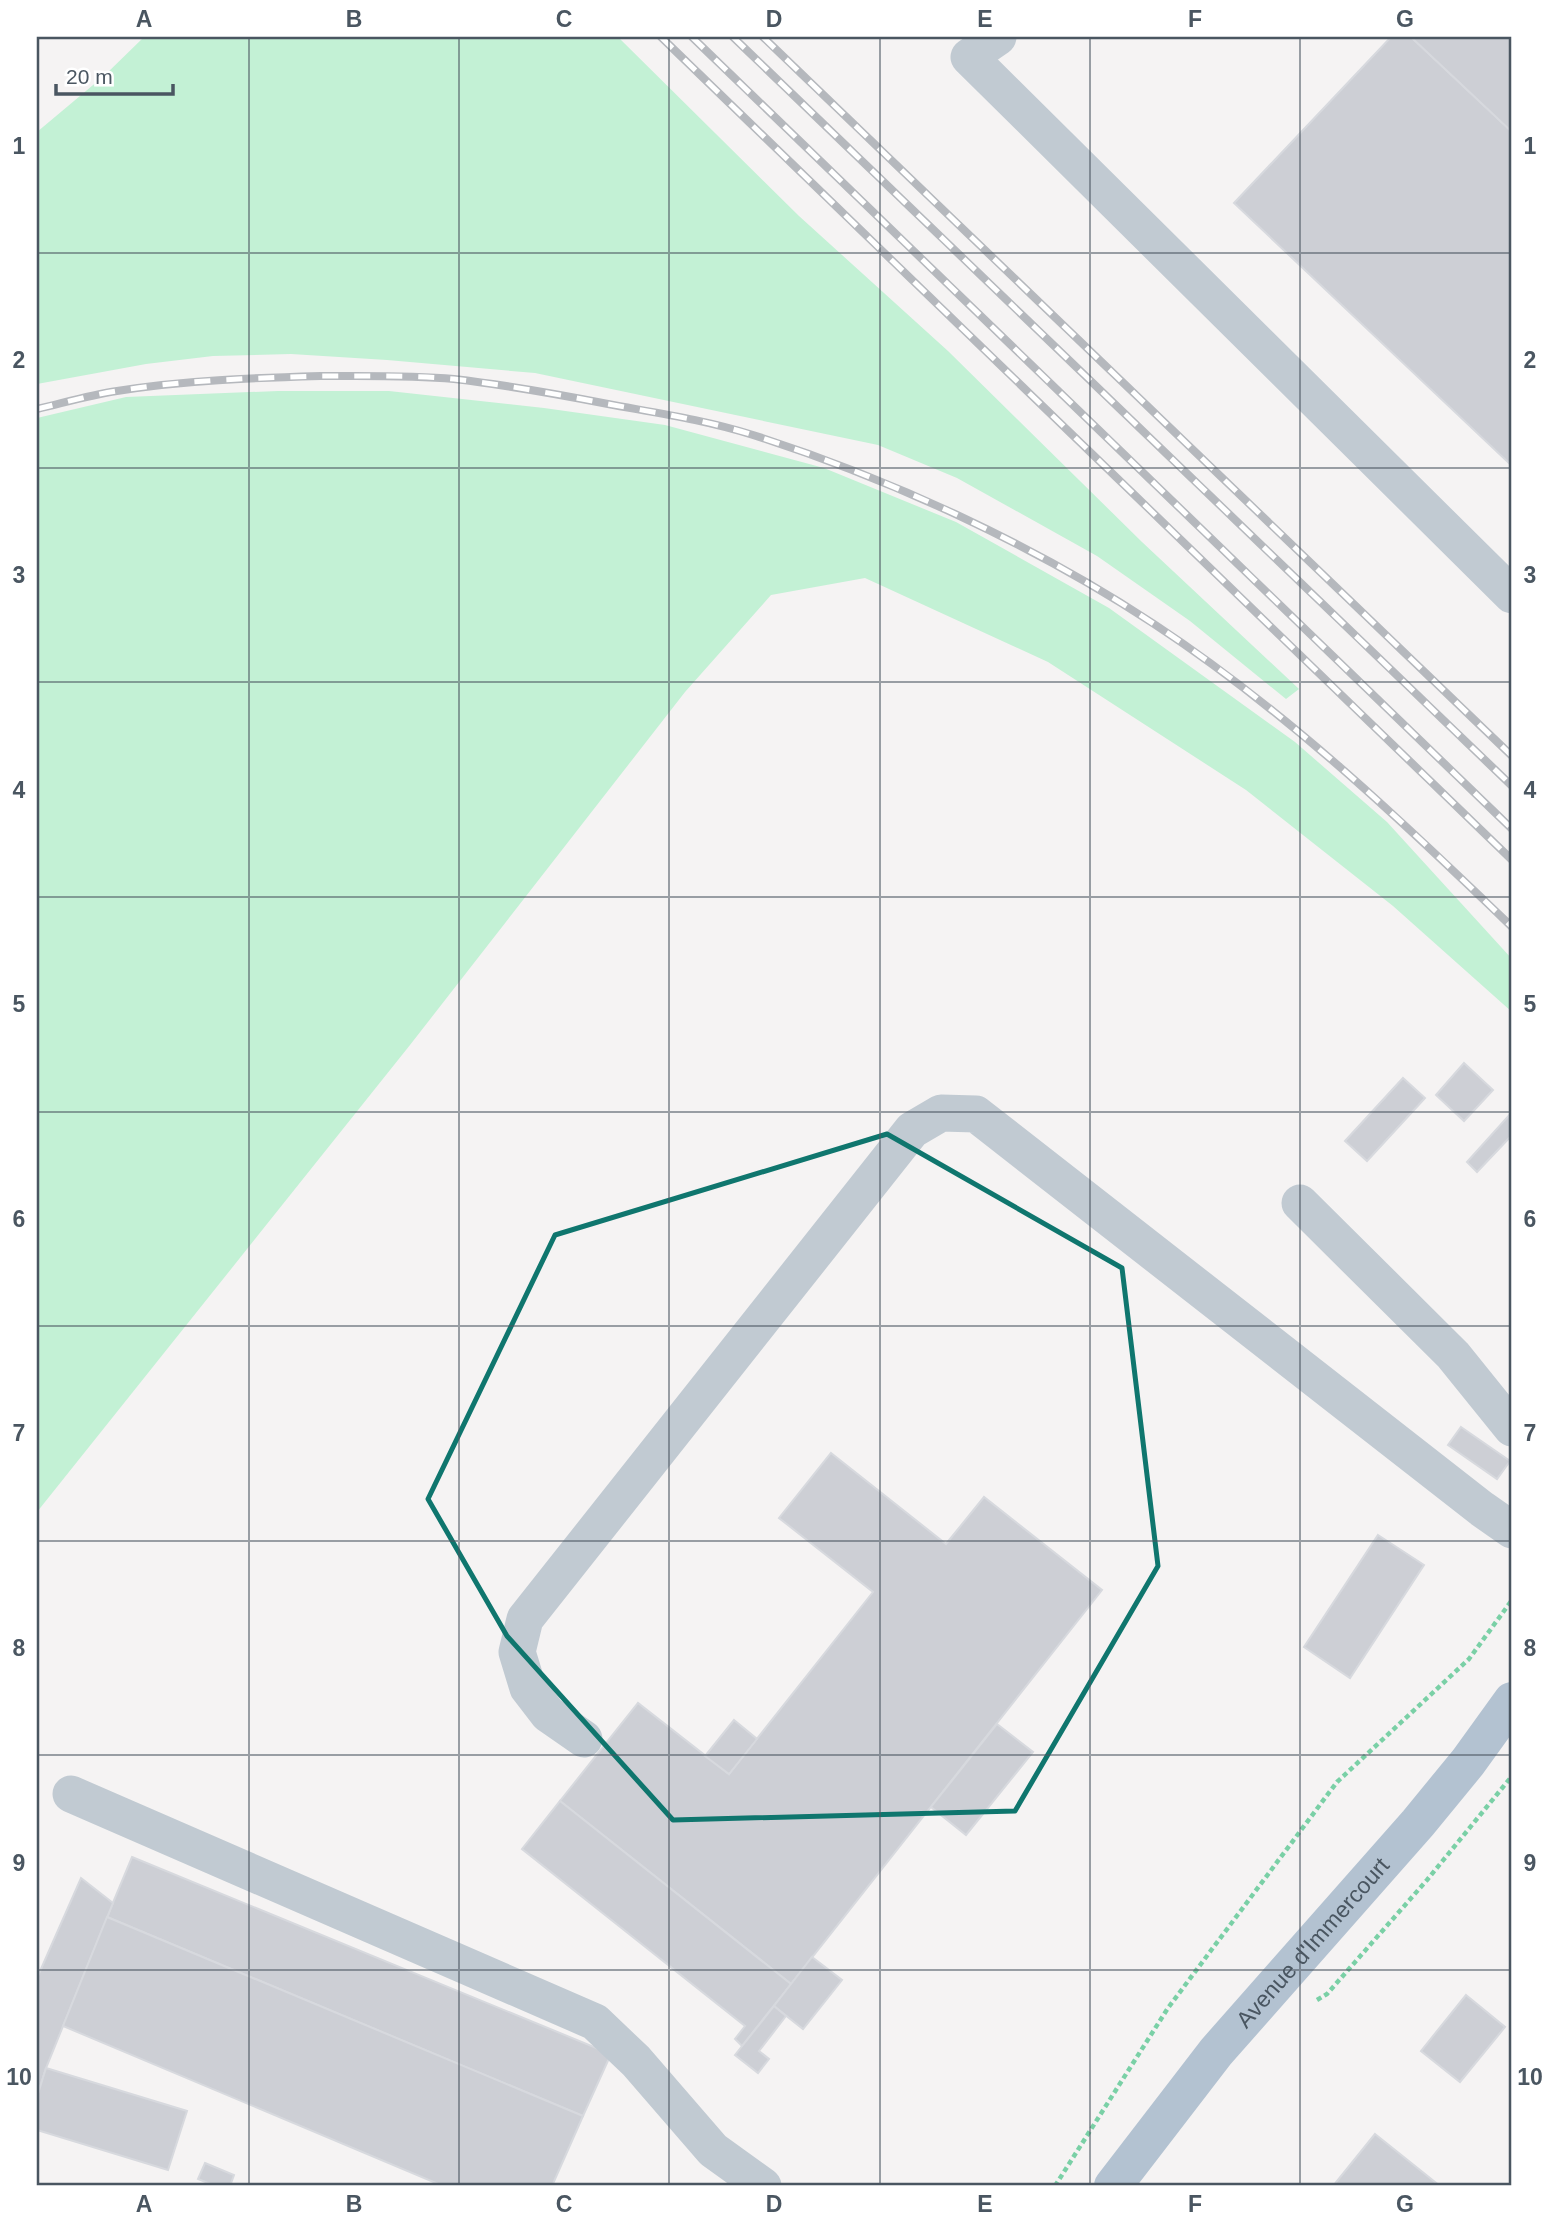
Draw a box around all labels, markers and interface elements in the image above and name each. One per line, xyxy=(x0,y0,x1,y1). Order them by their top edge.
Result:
text: A xyxy=(136,6,152,32)
text: B xyxy=(346,6,362,32)
text: C xyxy=(556,6,572,32)
text: D xyxy=(766,6,782,32)
text: E xyxy=(977,6,993,32)
text: F xyxy=(1188,6,1202,32)
text: G xyxy=(1396,6,1414,32)
scale bar xyxy=(56,52,173,96)
text: 20 m xyxy=(66,65,113,88)
text: 1 xyxy=(13,133,26,159)
text: 1 xyxy=(1524,133,1537,159)
text: 2 xyxy=(13,347,25,373)
text: 2 xyxy=(1524,347,1536,373)
text: 3 xyxy=(13,562,25,588)
text: 3 xyxy=(1524,562,1536,588)
text: 4 xyxy=(13,777,26,803)
text: 4 xyxy=(1524,777,1537,803)
text: 5 xyxy=(13,991,26,1017)
text: 5 xyxy=(1524,991,1537,1017)
text: 6 xyxy=(13,1206,25,1232)
text: 6 xyxy=(1524,1206,1536,1232)
text: 7 xyxy=(13,1420,25,1446)
text: 7 xyxy=(1524,1420,1536,1446)
text: 8 xyxy=(13,1635,26,1661)
text: 8 xyxy=(1524,1635,1537,1661)
text: 9 xyxy=(13,1850,25,1876)
text: 9 xyxy=(1524,1850,1536,1876)
street label: Avenue d'Immercourt xyxy=(1231,1852,1395,2033)
text: 10 xyxy=(6,2064,32,2090)
text: 10 xyxy=(1517,2064,1543,2090)
text: A xyxy=(136,2191,152,2217)
text: B xyxy=(346,2191,362,2217)
text: C xyxy=(556,2191,572,2217)
text: D xyxy=(766,2191,782,2217)
text: E xyxy=(977,2191,993,2217)
text: F xyxy=(1188,2191,1202,2217)
text: G xyxy=(1396,2191,1414,2217)

